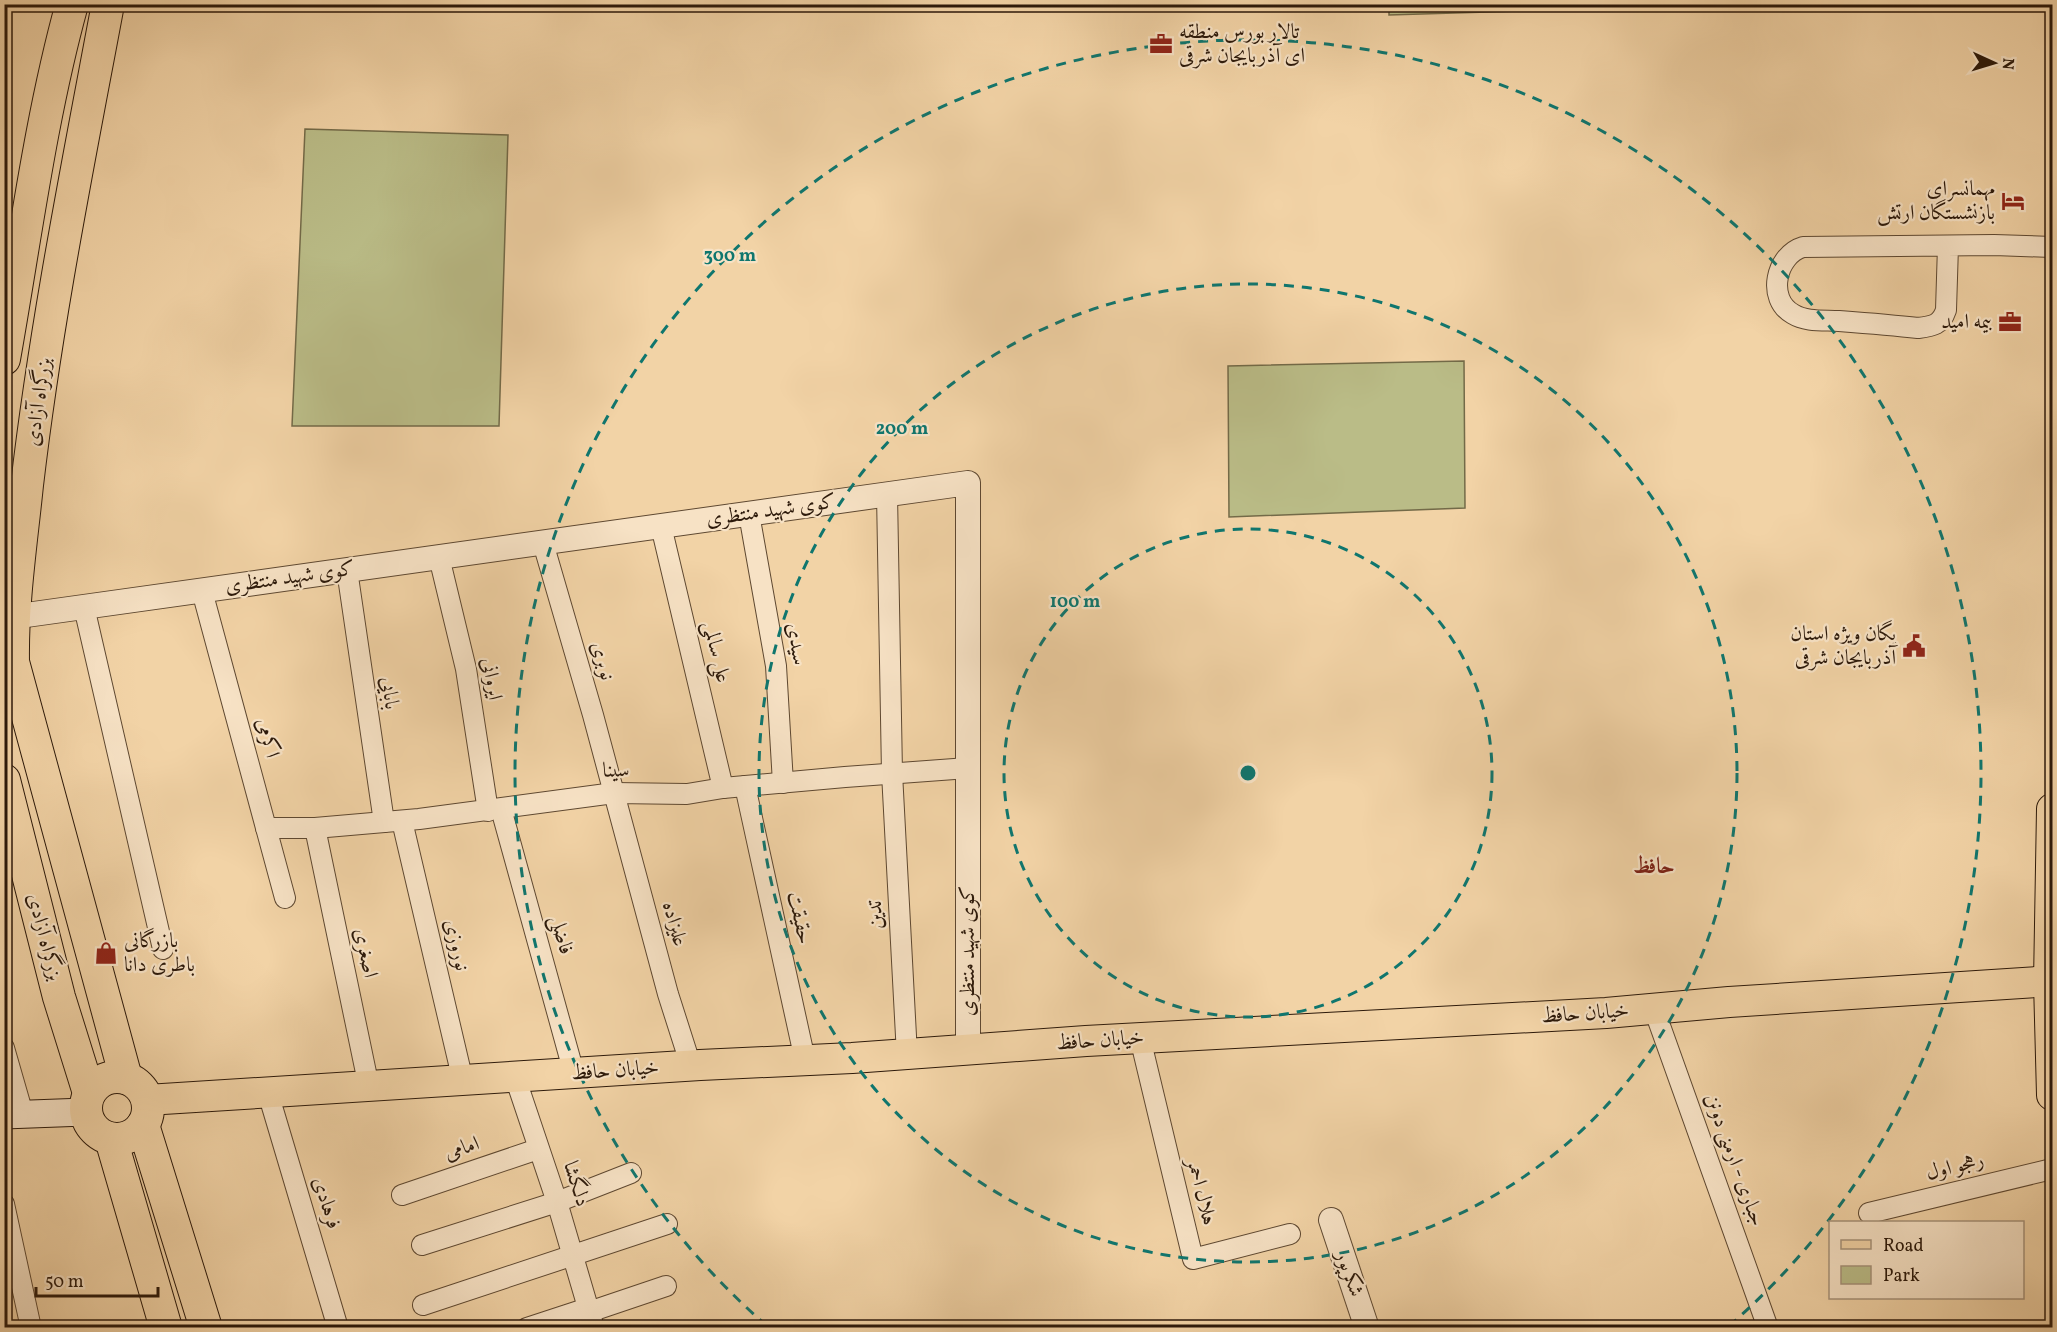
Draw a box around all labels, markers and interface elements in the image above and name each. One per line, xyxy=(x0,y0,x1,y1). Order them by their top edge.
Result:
place label: تالار بورس منطقه ای آذربایجان شرقی xyxy=(1179,18,1305,71)
office icon: تالار بورس منطقه ای آذربایجان شرقی xyxy=(1148,31,1174,57)
north arrow xyxy=(1964,33,2024,93)
text: N xyxy=(1996,57,2018,71)
place label: مهمانسرای بازنشستگان ارتش xyxy=(1877,175,1995,228)
hotel icon: مهمانسرای بازنشستگان ارتش xyxy=(2000,188,2026,214)
text: 300 m xyxy=(704,244,756,269)
place label: بیمه امید xyxy=(1941,308,1993,337)
office icon: بیمه امید xyxy=(1997,309,2023,335)
street label: بزرگراه آزادی xyxy=(17,355,60,448)
text: 200 m xyxy=(876,417,928,442)
street label: کوی شهید منتظری xyxy=(704,488,838,534)
street label: کوی شهید منتظری xyxy=(223,555,357,601)
text: 100 m xyxy=(1050,590,1100,615)
street label: علی سالمی xyxy=(695,618,737,686)
street label: سیدی xyxy=(778,620,814,668)
place label: یگان ویژه استان آذربایجان شرقی xyxy=(1790,620,1898,673)
public building icon: یگان ویژه استان آذربایجان شرقی xyxy=(1901,633,1927,659)
street label: نوبری xyxy=(583,638,621,684)
street label: ایروانی xyxy=(473,655,509,703)
street label: بابایی xyxy=(372,675,406,711)
street label: اکرمی xyxy=(248,715,286,761)
street label: سینا xyxy=(602,756,630,786)
centre of rings xyxy=(1238,763,1258,783)
district label: حافظ xyxy=(1633,852,1675,883)
street label: کوی شهید منتظری xyxy=(954,886,983,1016)
street label: حقیقت xyxy=(779,889,819,947)
street label: بزرگراه آزادی xyxy=(19,890,70,984)
street label: علیزاده xyxy=(654,898,694,950)
street label: تدین xyxy=(861,899,891,930)
street label: فاضلی xyxy=(542,912,580,958)
street label: نوروزی xyxy=(436,916,476,974)
street label: اصغری xyxy=(346,925,384,981)
place label: بازرگانی باطری دانا xyxy=(124,927,195,980)
shop icon: بازرگانی باطری دانا xyxy=(93,940,119,966)
street label: خیابان حافظ xyxy=(1540,996,1630,1032)
street label: خیابان حافظ xyxy=(1055,1023,1145,1059)
street label: خیابان حافظ xyxy=(570,1053,660,1089)
street label: جباری - ارمنی دونن xyxy=(1697,1090,1771,1230)
street label: امامی xyxy=(440,1129,484,1169)
street label: رهجو اول xyxy=(1923,1146,1987,1188)
street label: هلال احمر xyxy=(1178,1154,1223,1228)
street label: دلگشا xyxy=(555,1158,597,1210)
street label: فرهادی xyxy=(304,1173,348,1233)
legend xyxy=(1829,1221,2024,1299)
text: Road xyxy=(1883,1234,1924,1259)
street label: شکرپور xyxy=(1327,1245,1370,1301)
scale bar xyxy=(36,1260,158,1298)
text: Park xyxy=(1883,1264,1920,1289)
text: 50 m xyxy=(45,1270,84,1295)

